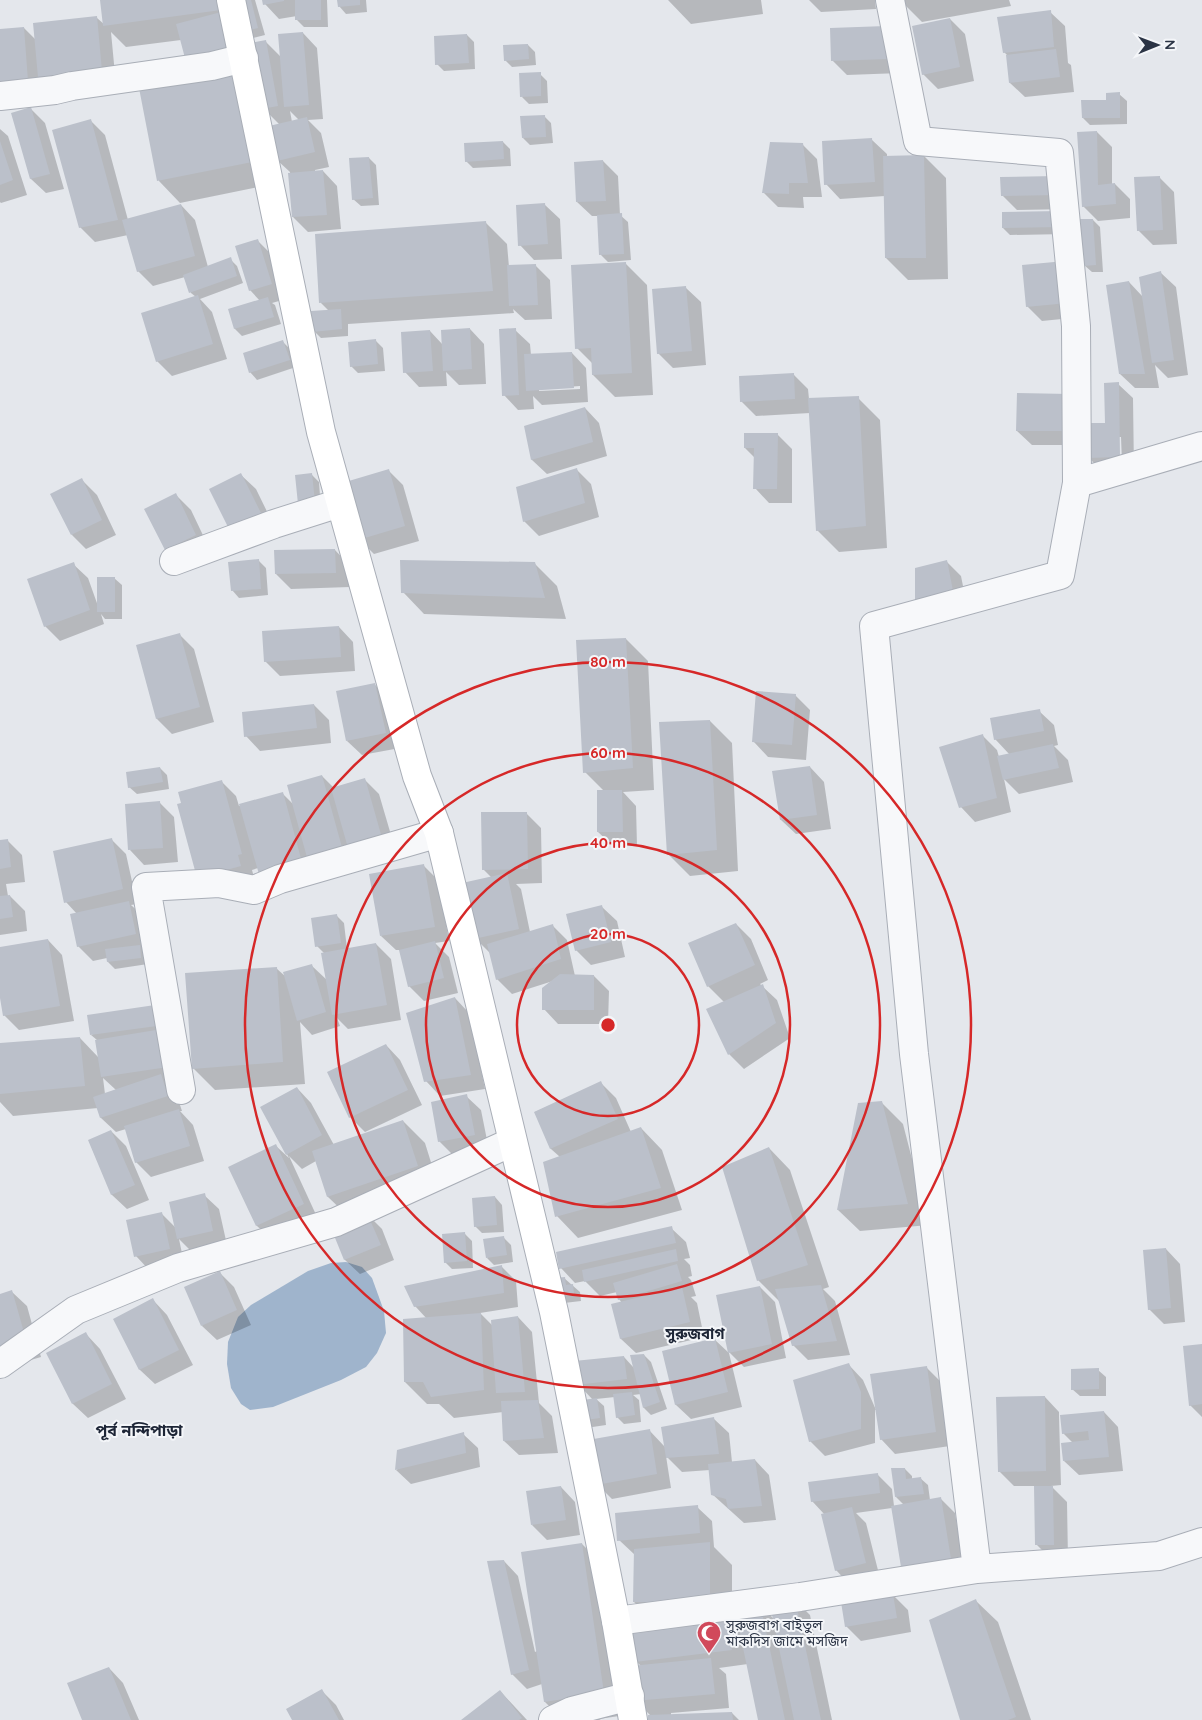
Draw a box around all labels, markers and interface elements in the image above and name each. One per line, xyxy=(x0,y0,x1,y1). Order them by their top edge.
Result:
north arrow xyxy=(1132,20,1182,70)
text: N xyxy=(1161,39,1179,50)
text: 80 m xyxy=(590,652,626,671)
text: 60 m xyxy=(590,743,626,762)
text: 40 m xyxy=(590,833,626,852)
text: 20 m xyxy=(590,924,626,943)
centre of rings xyxy=(599,1016,617,1034)
district label: সুরুজবাগ xyxy=(664,1324,725,1344)
district label: পূর্ব নন্দিপাড়া xyxy=(96,1420,183,1441)
place label: সুরুজবাগ বাইতুল মাকদিস জামে মসজিদ xyxy=(725,1616,848,1650)
mosque icon: সুরুজবাগ বাইতুল মাকদিস জামে মসজিদ xyxy=(696,1620,722,1654)

